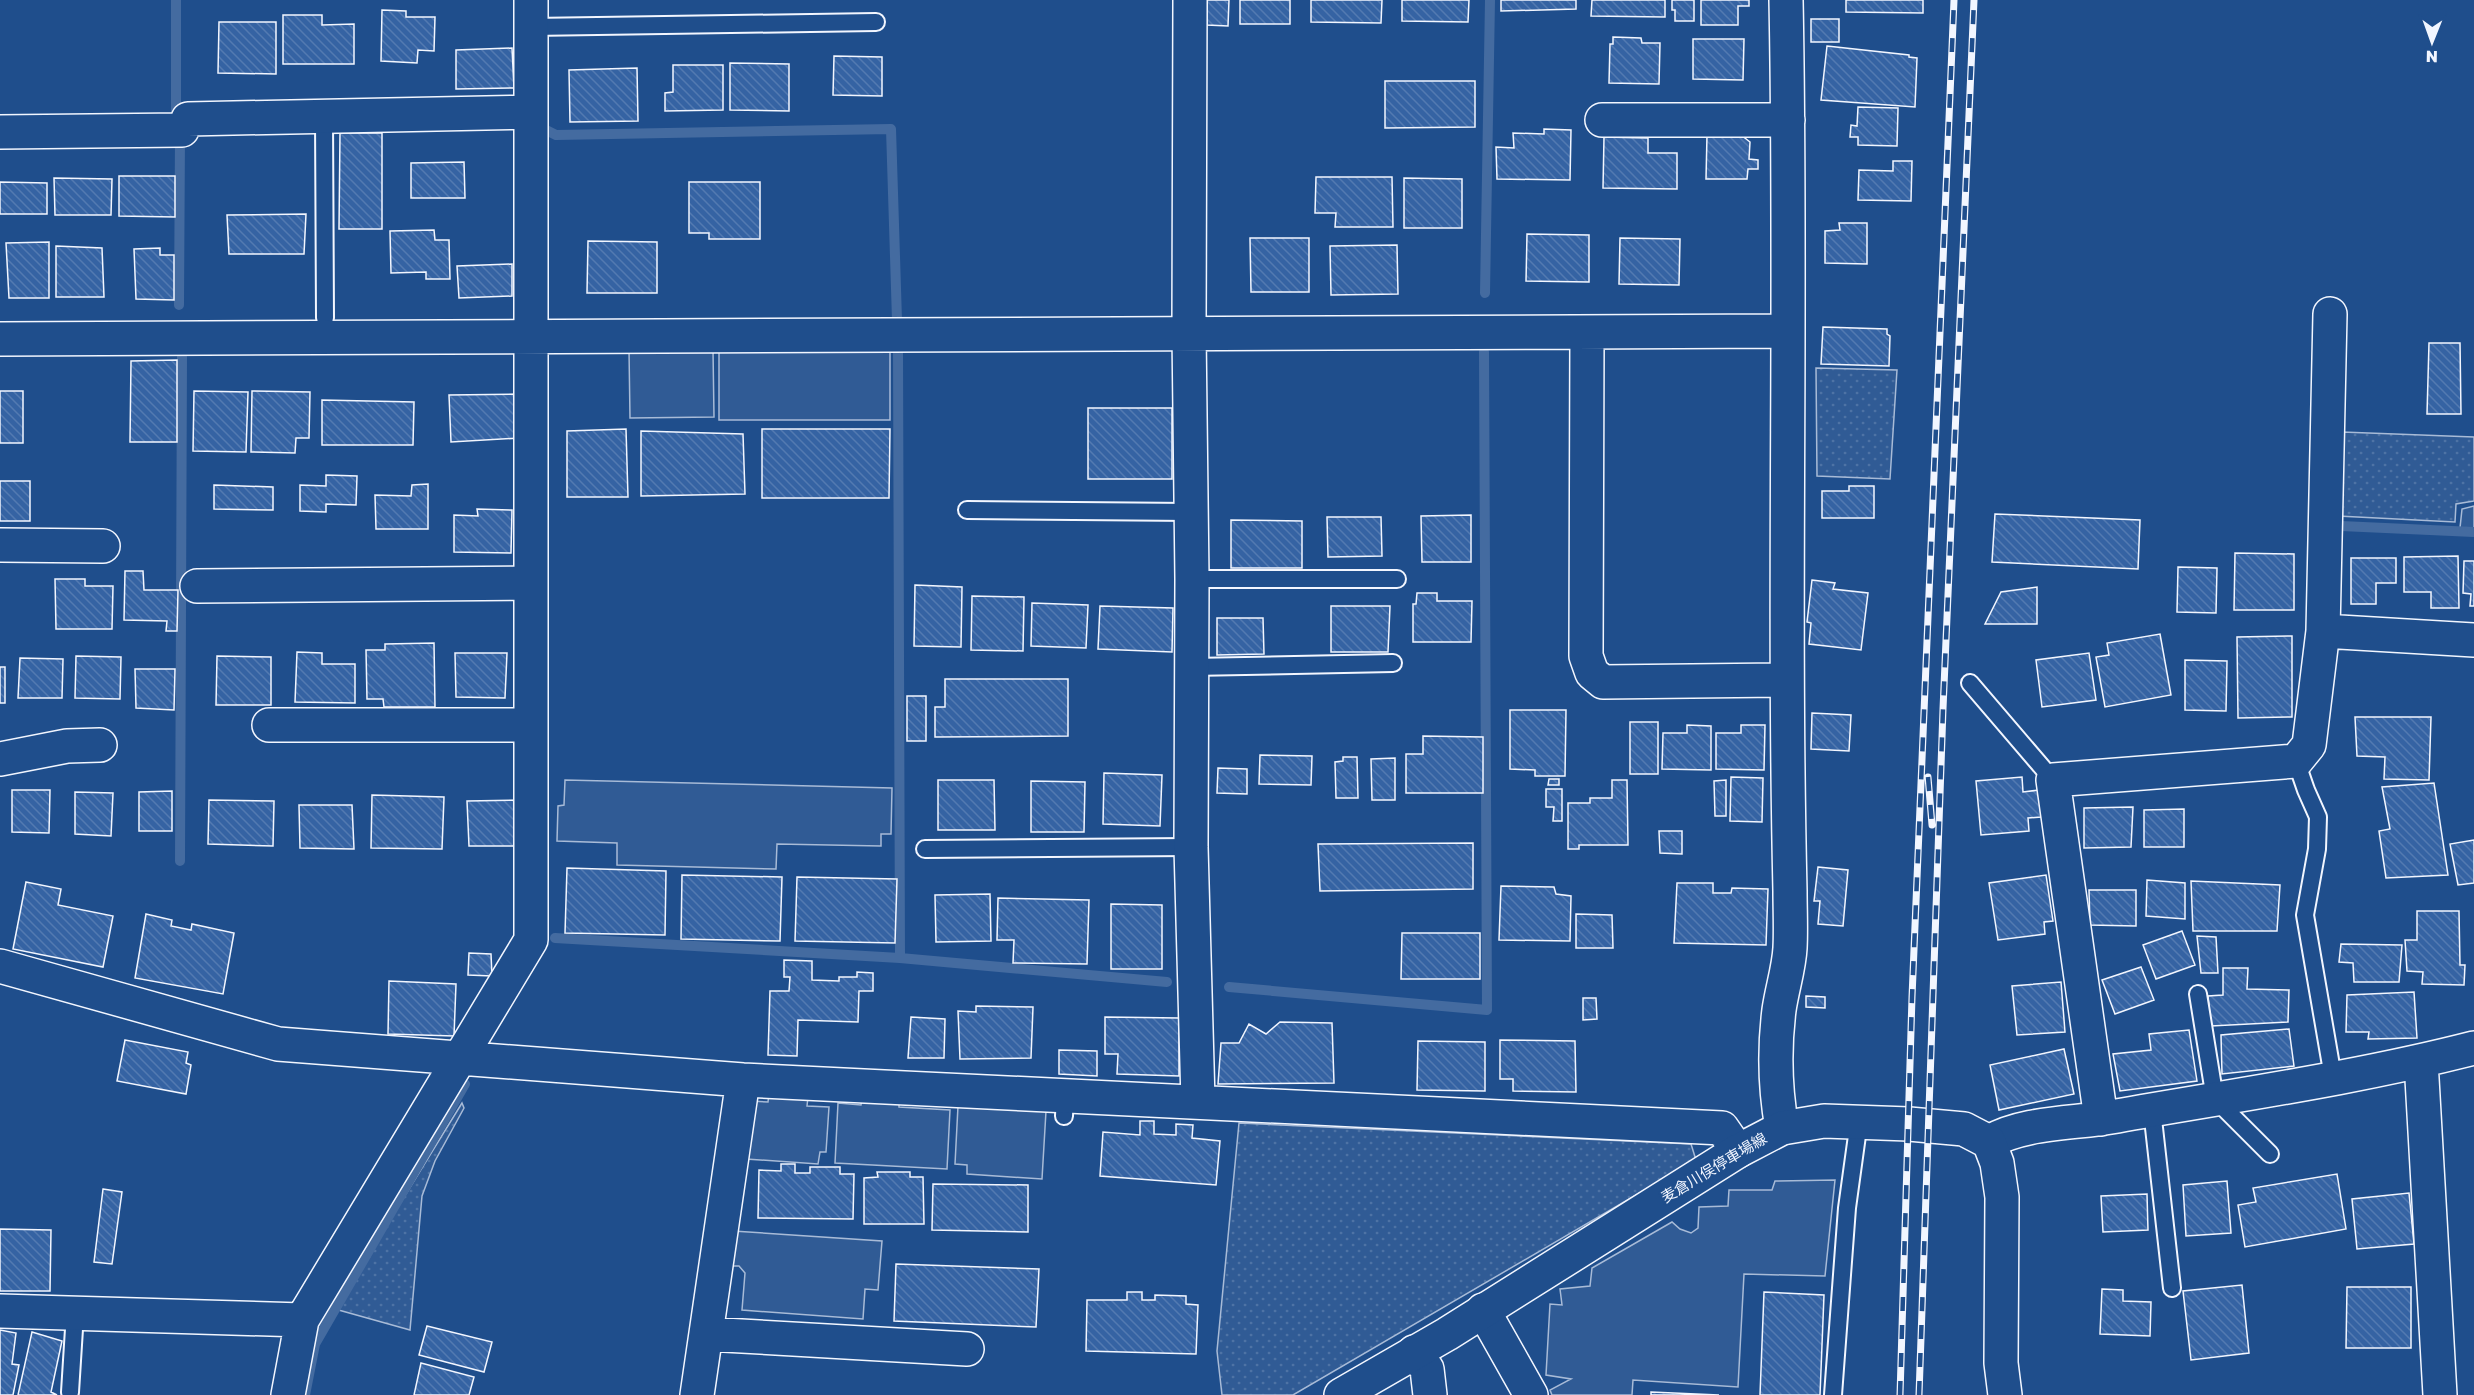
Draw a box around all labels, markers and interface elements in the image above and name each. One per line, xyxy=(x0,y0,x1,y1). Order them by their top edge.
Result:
north arrow xyxy=(2402,12,2462,72)
text: N xyxy=(2425,47,2438,67)
street label: 麦倉川俣停車場線 xyxy=(1657,1129,1770,1206)

